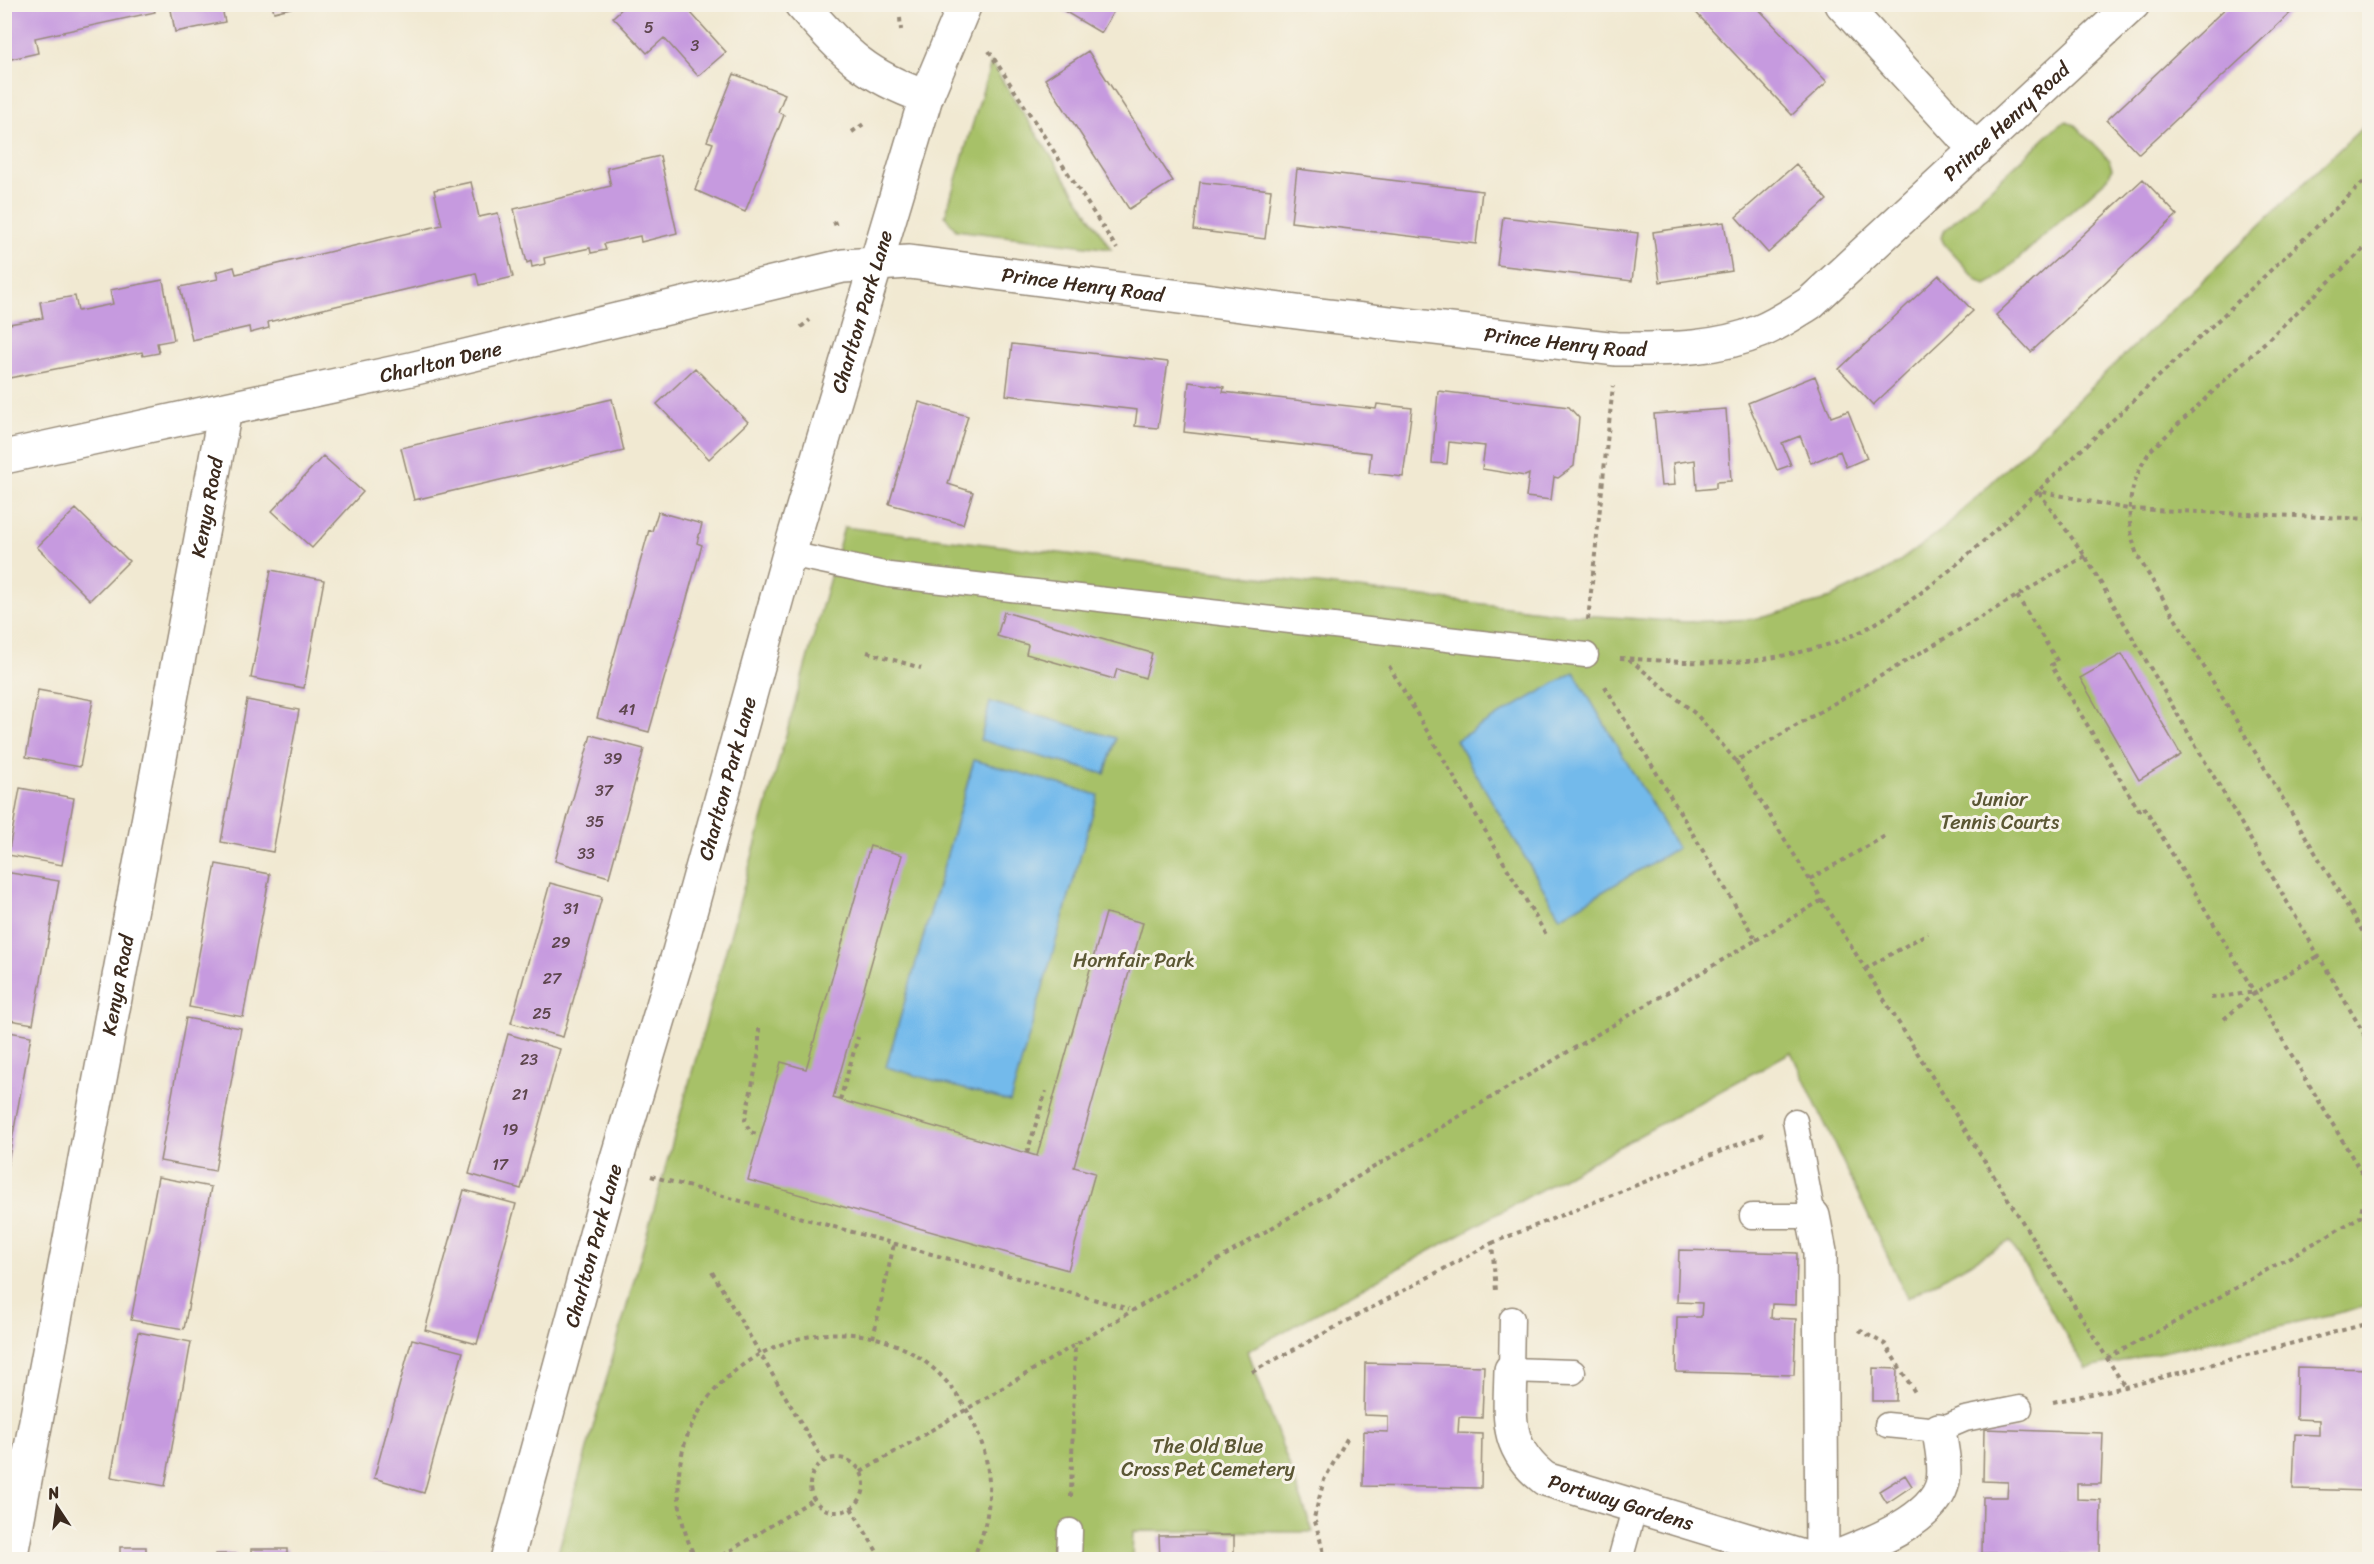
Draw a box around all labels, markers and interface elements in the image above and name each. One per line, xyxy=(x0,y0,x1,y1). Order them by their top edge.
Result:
house number: 5 xyxy=(644,13,654,42)
house number: 3 xyxy=(691,31,700,60)
street label: Prince Henry Road xyxy=(1934,52,2079,190)
street label: Charlton Park Lane xyxy=(821,226,903,397)
street label: Prince Henry Road xyxy=(1000,257,1168,312)
street label: Prince Henry Road xyxy=(1482,316,1648,367)
street label: Charlton Dene xyxy=(376,330,505,393)
street label: Kenya Road xyxy=(180,453,234,560)
street label: Charlton Park Lane xyxy=(688,693,766,864)
house number: 41 xyxy=(619,695,636,724)
house number: 39 xyxy=(604,744,622,773)
house number: 37 xyxy=(595,776,614,805)
park label: Junior Tennis Courts xyxy=(1941,782,2060,840)
house number: 35 xyxy=(586,807,605,836)
house number: 33 xyxy=(577,839,595,868)
house number: 31 xyxy=(563,894,579,923)
house number: 29 xyxy=(551,928,571,957)
street label: Kenya Road xyxy=(91,930,144,1038)
park label: Hornfair Park xyxy=(1073,943,1195,978)
house number: 27 xyxy=(543,964,562,993)
house number: 25 xyxy=(532,999,552,1028)
house number: 23 xyxy=(520,1045,538,1074)
house number: 21 xyxy=(512,1080,528,1109)
house number: 19 xyxy=(502,1115,519,1144)
house number: 17 xyxy=(492,1150,509,1179)
street label: Charlton Park Lane xyxy=(554,1160,632,1331)
park label: The Old Blue Cross Pet Cemetery xyxy=(1121,1429,1295,1487)
street label: Portway Gardens xyxy=(1544,1463,1699,1541)
north arrow xyxy=(27,1477,87,1537)
text: N xyxy=(44,1477,63,1508)

